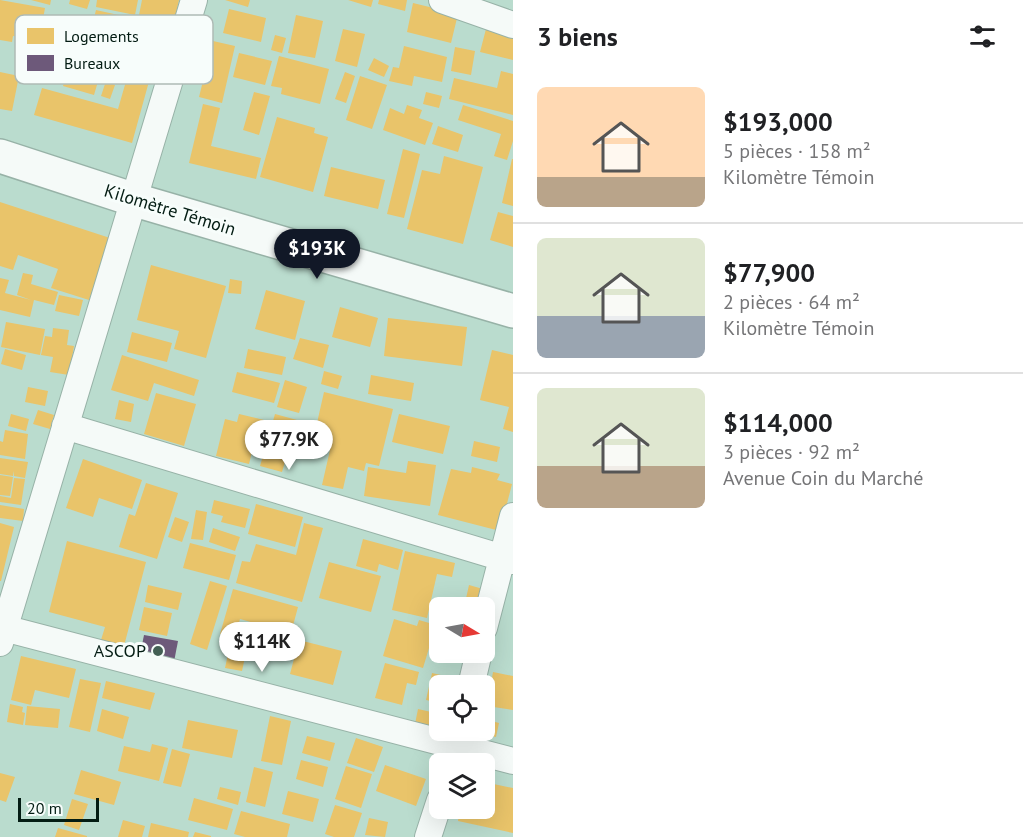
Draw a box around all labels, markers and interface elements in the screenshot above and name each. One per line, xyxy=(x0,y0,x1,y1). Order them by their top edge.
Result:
legend xyxy=(15,15,213,84)
text: 3 biens xyxy=(537,20,618,53)
icon: filters xyxy=(966,20,999,53)
text: Logements xyxy=(64,26,139,46)
text: Bureaux xyxy=(64,53,120,73)
text: $193,000 xyxy=(723,105,833,138)
icon: home xyxy=(585,111,657,183)
text: 5 pièces · 158 m² xyxy=(723,138,871,164)
text: Kilomètre Témoin xyxy=(723,164,874,190)
street label: Kilomètre Témoin xyxy=(102,179,239,240)
pin: $193K xyxy=(275,229,359,280)
text: $193K xyxy=(288,235,346,261)
text: $77,900 xyxy=(723,256,815,289)
icon: home xyxy=(585,262,657,334)
text: 2 pièces · 64 m² xyxy=(723,289,860,315)
text: Kilomètre Témoin xyxy=(723,315,874,341)
text: $114,000 xyxy=(723,406,833,439)
icon: home xyxy=(585,412,657,484)
pin: $77.9K xyxy=(240,420,338,471)
text: $77.9K xyxy=(259,426,319,452)
text: 3 pièces · 92 m² xyxy=(723,439,860,465)
text: Avenue Coin du Marché xyxy=(723,465,923,491)
north arrow xyxy=(429,597,495,663)
map controls xyxy=(429,597,495,819)
pin: $114K xyxy=(220,622,304,673)
text: $114K xyxy=(233,628,291,654)
place label: ASCOP xyxy=(94,639,146,662)
marker: ASCOP xyxy=(151,644,165,658)
button: locate xyxy=(429,675,495,741)
button: layers xyxy=(429,753,495,819)
scale bar xyxy=(18,795,99,822)
text: 20 m xyxy=(27,798,62,818)

